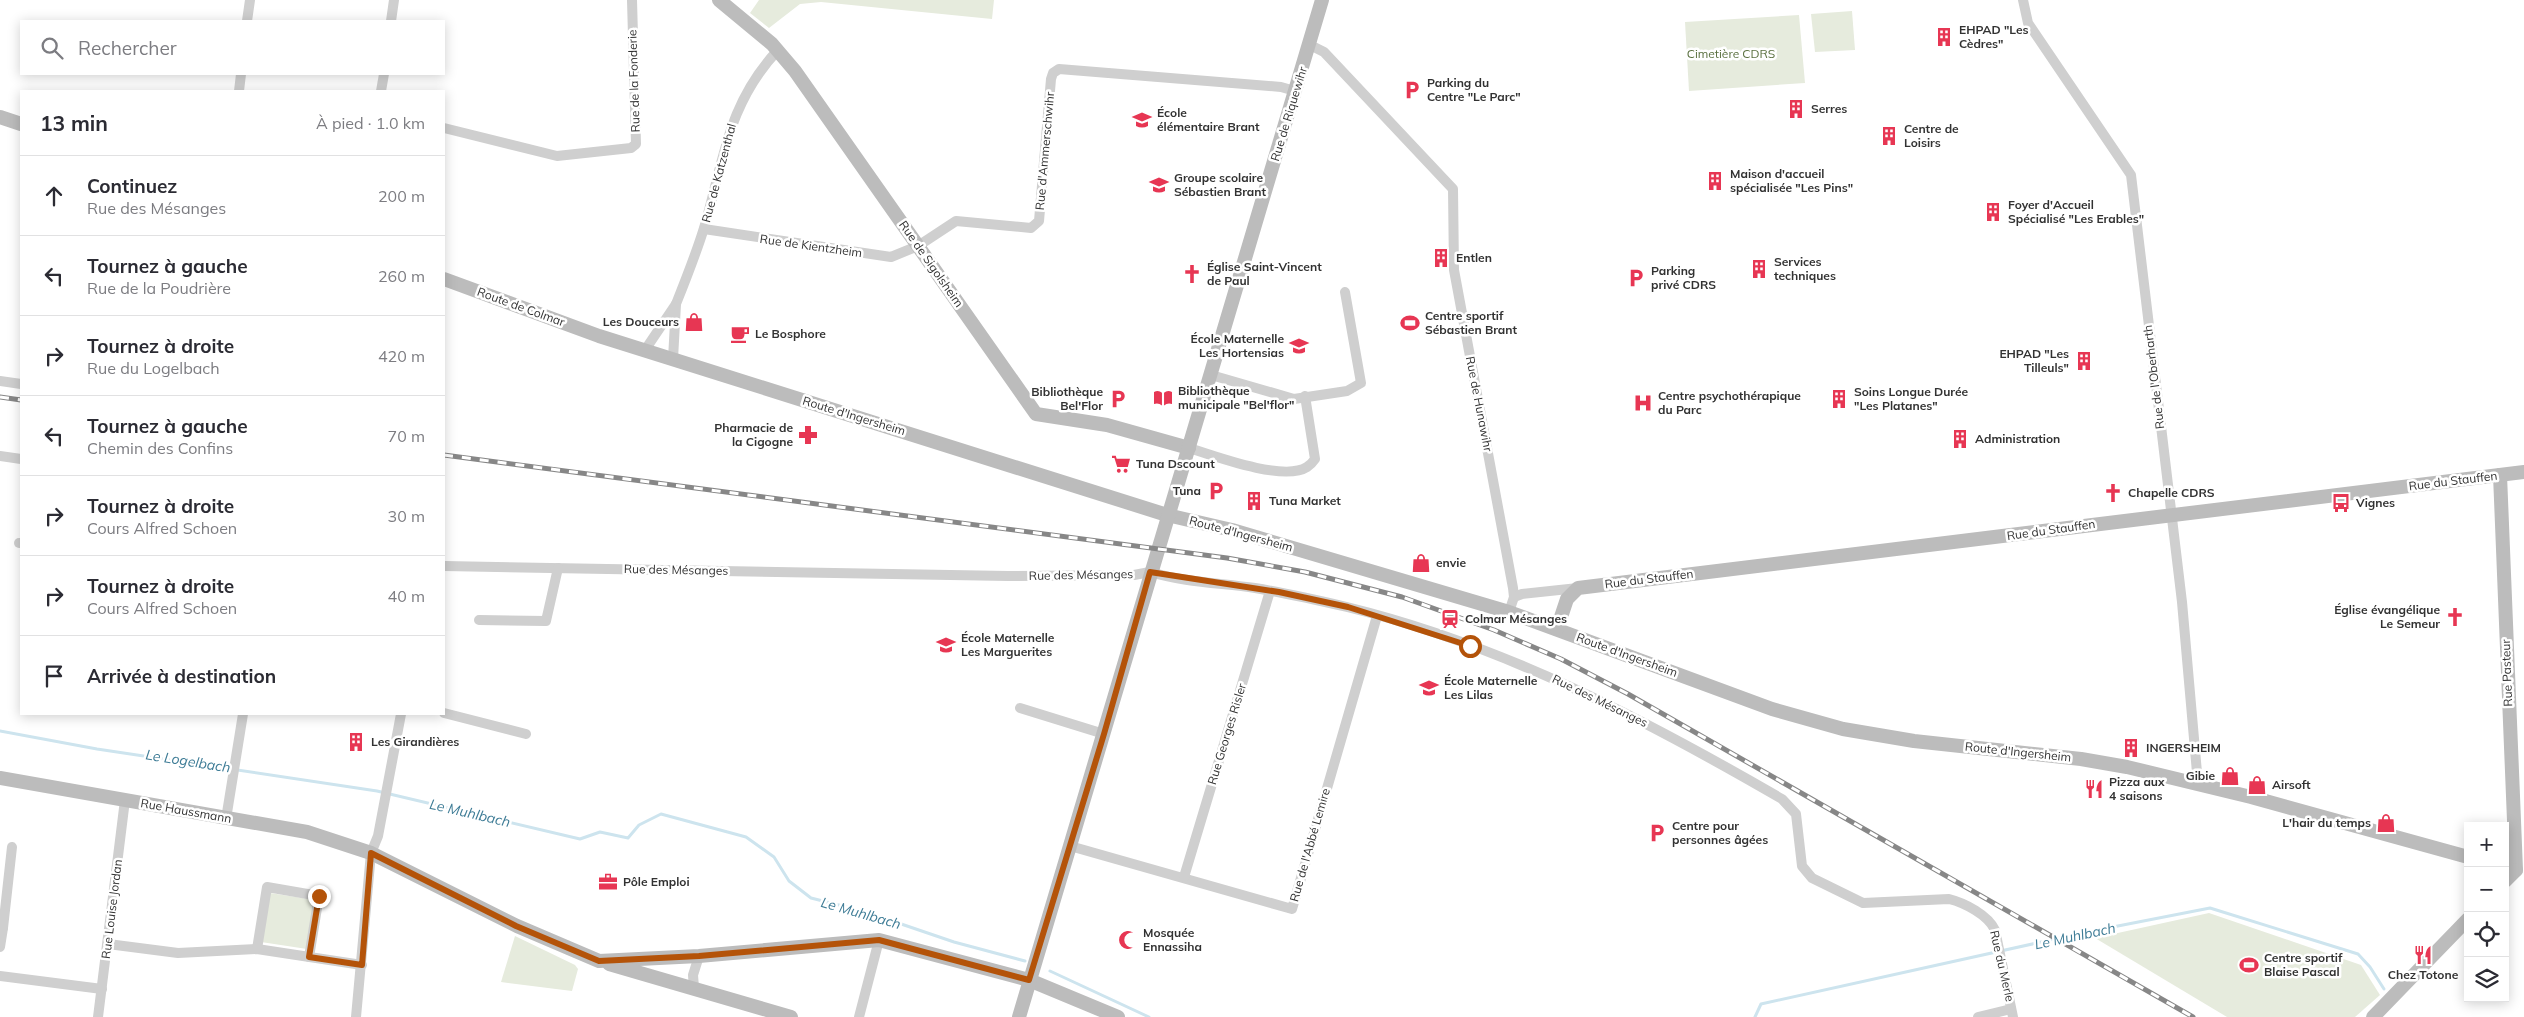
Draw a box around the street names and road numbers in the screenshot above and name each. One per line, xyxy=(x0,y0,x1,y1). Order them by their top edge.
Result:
street label: Rue de la Fonderie xyxy=(624,29,643,133)
street label: Rue de Riquewihr xyxy=(1267,64,1310,163)
street label: Rue d'Ammerschwihr xyxy=(1032,90,1057,211)
street label: Rue de Katzenthal xyxy=(698,122,739,224)
street label: Rue de Sigolsheim xyxy=(896,218,967,310)
street label: Rue de Kientzheim xyxy=(759,231,863,260)
street label: Route de Colmar xyxy=(475,284,568,330)
street label: Rue de l'Oberharth xyxy=(2140,324,2167,430)
street label: Rue de Hunawihr xyxy=(1463,355,1496,453)
street label: Route d'Ingersheim xyxy=(801,393,907,438)
street label: Rue du Stauffen xyxy=(2408,468,2498,493)
street label: Route d'Ingersheim xyxy=(1188,512,1295,555)
street label: Rue du Stauffen xyxy=(2006,516,2096,543)
street label: Rue des Mésanges xyxy=(624,561,728,578)
street label: Rue des Mésanges xyxy=(1029,566,1133,583)
street label: Rue du Stauffen xyxy=(1604,566,1694,591)
street label: Route d'Ingersheim xyxy=(1574,629,1680,680)
street label: Rue Pasteur xyxy=(2498,638,2515,707)
street label: Rue des Mésanges xyxy=(1550,671,1650,730)
street label: Rue Georges Risler xyxy=(1204,681,1249,786)
street label: Route d'Ingersheim xyxy=(1964,738,2072,765)
street label: Rue de l'Abbé Lemire xyxy=(1286,786,1333,903)
street label: Rue Haussmann xyxy=(140,795,233,826)
street label: Rue Louise Jordan xyxy=(98,858,125,960)
street label: Rue du Merle xyxy=(1987,929,2018,1003)

